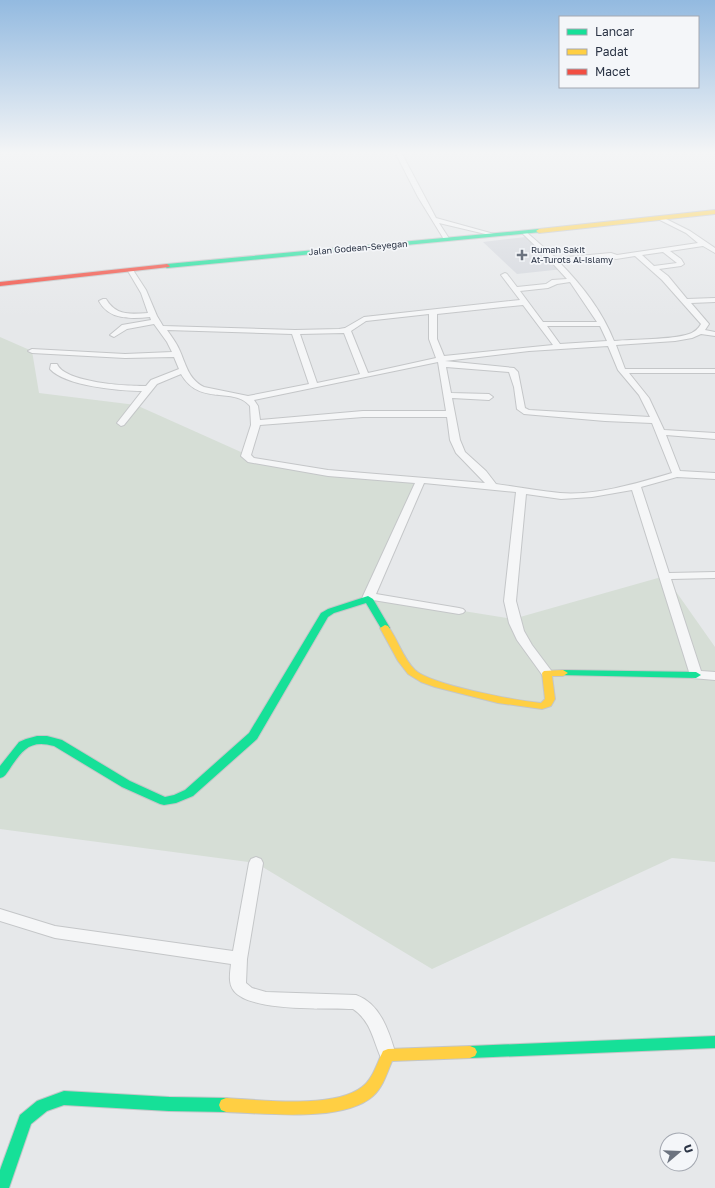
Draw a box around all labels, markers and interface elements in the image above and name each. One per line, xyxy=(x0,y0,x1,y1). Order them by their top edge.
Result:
legend xyxy=(559,16,699,88)
text: Lancar xyxy=(595,24,634,39)
text: Padat xyxy=(595,44,629,59)
text: Macet xyxy=(595,64,631,79)
street label: Jalan Godean-Seyegan xyxy=(308,238,408,257)
place label: Rumah Sakit At-Turots Al-Islamy xyxy=(531,244,613,265)
marker: Rumah Sakit At-Turots Al-Islamy xyxy=(516,249,528,261)
north arrow xyxy=(659,1132,699,1172)
text: U xyxy=(681,1143,696,1154)

